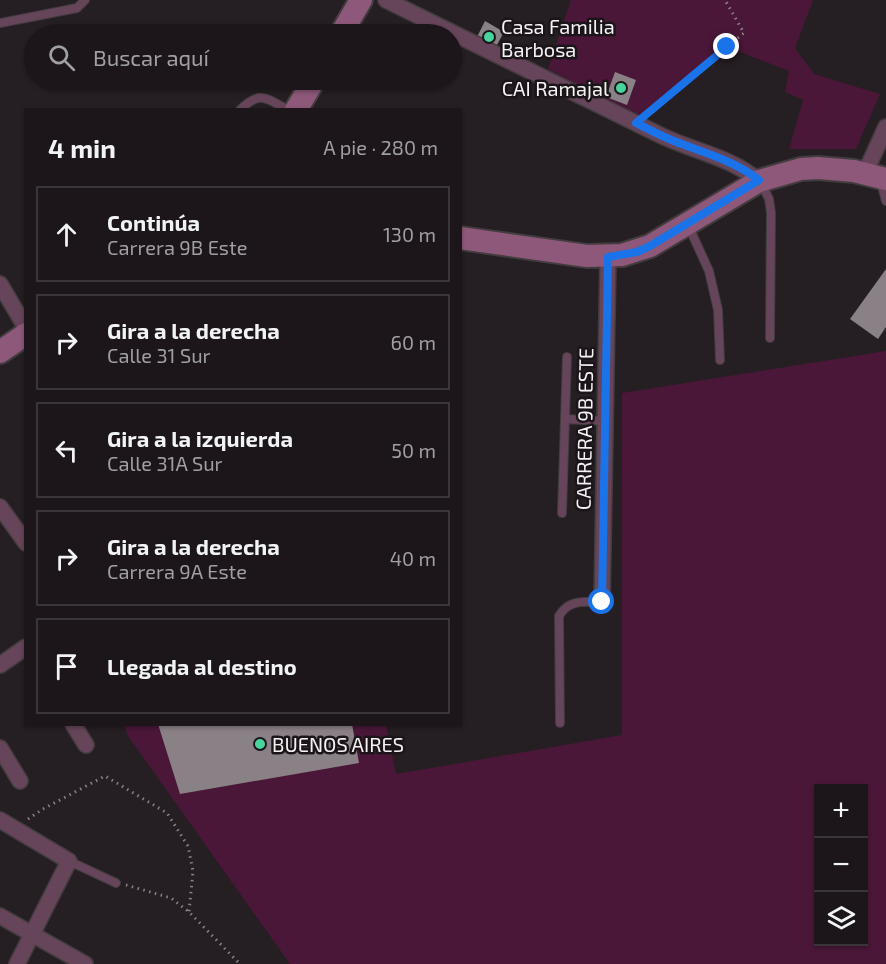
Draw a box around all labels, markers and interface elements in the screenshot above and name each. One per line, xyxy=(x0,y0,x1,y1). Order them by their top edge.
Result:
place label: Casa Familia Barbosa xyxy=(501,14,615,61)
search box xyxy=(24,24,462,90)
marker: Casa Familia Barbosa xyxy=(482,30,496,44)
route end xyxy=(713,33,739,59)
icon: search xyxy=(45,41,78,74)
text: Buscar aquí xyxy=(93,44,209,70)
place label: CAI Ramajal xyxy=(502,76,609,100)
marker: CAI Ramajal xyxy=(614,81,628,95)
text: 4 min xyxy=(48,132,116,163)
text: A pie · 280 m xyxy=(323,135,438,159)
text: Continúa xyxy=(107,209,200,235)
icon: ahead xyxy=(50,218,83,251)
text: 130 m xyxy=(383,222,436,246)
text: Carrera 9B Este xyxy=(107,235,247,259)
text: Gira a la derecha xyxy=(107,317,280,343)
icon: right xyxy=(50,326,83,359)
text: 60 m xyxy=(391,330,436,354)
text: Calle 31 Sur xyxy=(107,343,211,367)
street label: CARRERA 9B ESTE xyxy=(571,348,597,510)
text: Gira a la izquierda xyxy=(107,425,293,451)
icon: left xyxy=(50,434,83,467)
text: 50 m xyxy=(391,438,436,462)
text: Calle 31A Sur xyxy=(107,451,223,475)
text: Gira a la derecha xyxy=(107,533,280,559)
icon: right xyxy=(50,542,83,575)
text: 40 m xyxy=(390,546,436,570)
text: Carrera 9A Este xyxy=(107,559,247,583)
route start xyxy=(588,588,614,614)
icon: arrive xyxy=(50,650,83,683)
text: Llegada al destino xyxy=(107,653,297,679)
place label: BUENOS AIRES xyxy=(272,732,404,756)
marker: BUENOS AIRES xyxy=(253,737,267,751)
map controls xyxy=(814,784,868,946)
button: + xyxy=(814,784,868,838)
button: − xyxy=(814,838,868,892)
button: layers xyxy=(814,892,868,946)

